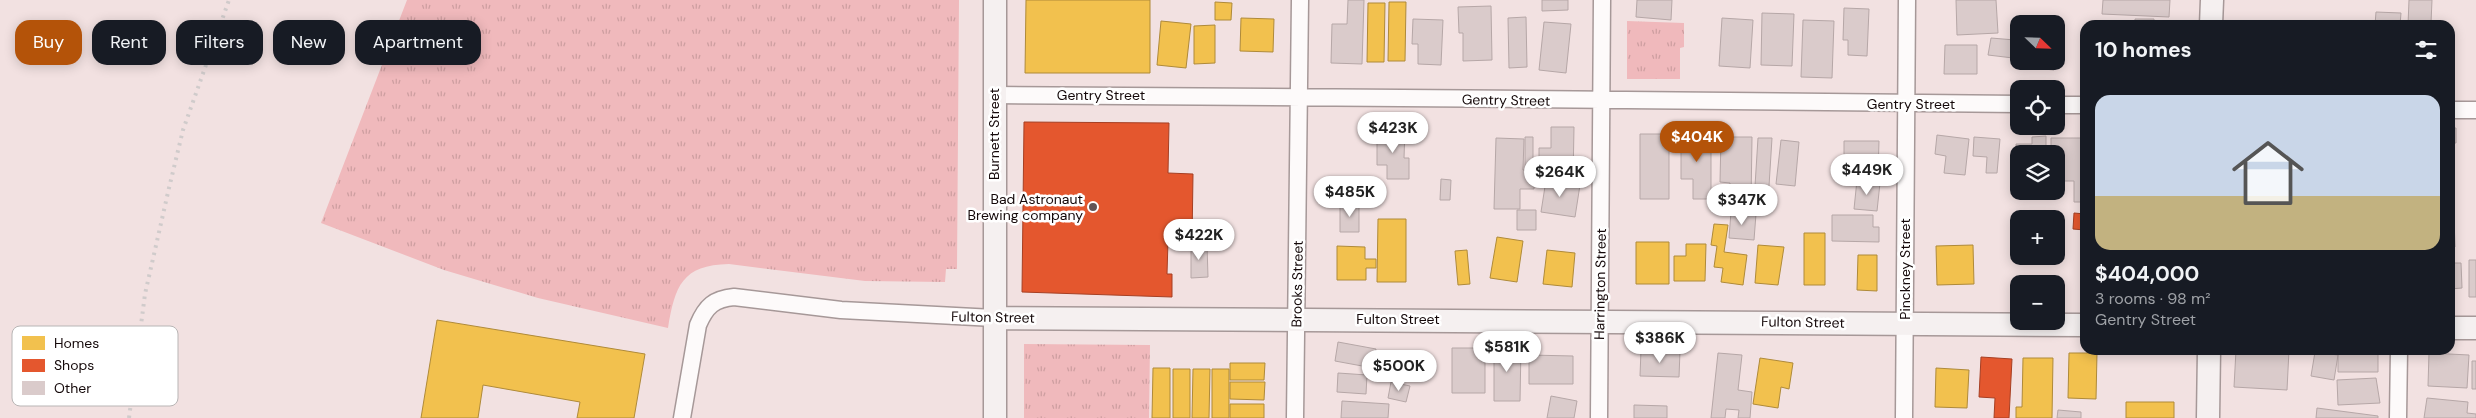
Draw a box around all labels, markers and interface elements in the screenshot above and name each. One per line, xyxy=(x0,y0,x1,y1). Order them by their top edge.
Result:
north arrow xyxy=(2010,15,2065,70)
map controls xyxy=(2010,15,2065,330)
chip: Buy xyxy=(15,20,82,65)
chip: Rent xyxy=(92,20,166,65)
chip: Filters xyxy=(176,20,263,65)
chip: New xyxy=(273,20,345,65)
chip: Apartment xyxy=(355,20,481,65)
text: 10 homes xyxy=(2095,36,2192,64)
icon: filters xyxy=(2412,36,2440,64)
button: locate xyxy=(2010,80,2065,135)
street label: Gentry Street xyxy=(1057,86,1145,104)
street label: Burnett Street xyxy=(985,88,1003,180)
street label: Gentry Street xyxy=(1462,90,1550,110)
street label: Gentry Street xyxy=(1867,95,1955,113)
pin: $423K xyxy=(1358,112,1428,154)
text: $423K xyxy=(1368,117,1418,138)
pin: $404K xyxy=(1662,120,1732,163)
text: $404K xyxy=(1671,126,1723,147)
icon: home xyxy=(2223,128,2313,218)
button: layers xyxy=(2010,145,2065,200)
pin: $449K xyxy=(1832,154,1902,196)
pin: $264K xyxy=(1525,156,1595,198)
text: $449K xyxy=(1841,159,1893,180)
text: $264K xyxy=(1535,161,1585,182)
pin: $485K xyxy=(1315,176,1385,218)
text: $485K xyxy=(1325,181,1375,202)
pin: $347K xyxy=(1707,184,1777,226)
text: $347K xyxy=(1718,189,1766,210)
place label: Bad Astronaut Brewing company xyxy=(968,190,1083,224)
marker: Bad Astronaut Brewing company xyxy=(1087,201,1099,213)
button: + xyxy=(2010,210,2065,265)
pin: $422K xyxy=(1164,218,1234,261)
street label: Pinckney Street xyxy=(1896,218,1914,320)
text: $422K xyxy=(1175,224,1223,245)
street label: Harrington Street xyxy=(1590,228,1610,340)
street label: Brooks Street xyxy=(1287,240,1307,328)
text: $404,000 xyxy=(2095,260,2199,288)
button: − xyxy=(2010,275,2065,330)
text: 3 rooms · 98 m² xyxy=(2095,288,2211,309)
street label: Fulton Street xyxy=(951,307,1035,327)
text: Gentry Street xyxy=(2095,309,2196,330)
street label: Fulton Street xyxy=(1356,310,1440,328)
street label: Fulton Street xyxy=(1761,312,1845,332)
pin: $386K xyxy=(1625,322,1695,364)
legend xyxy=(12,326,178,406)
text: $386K xyxy=(1635,327,1685,348)
pin: $581K xyxy=(1472,330,1542,373)
text: Homes xyxy=(54,334,99,352)
text: $581K xyxy=(1484,336,1530,357)
pin: $500K xyxy=(1364,350,1434,392)
text: $500K xyxy=(1373,355,1425,376)
text: Shops xyxy=(54,356,94,374)
text: Other xyxy=(54,379,92,397)

